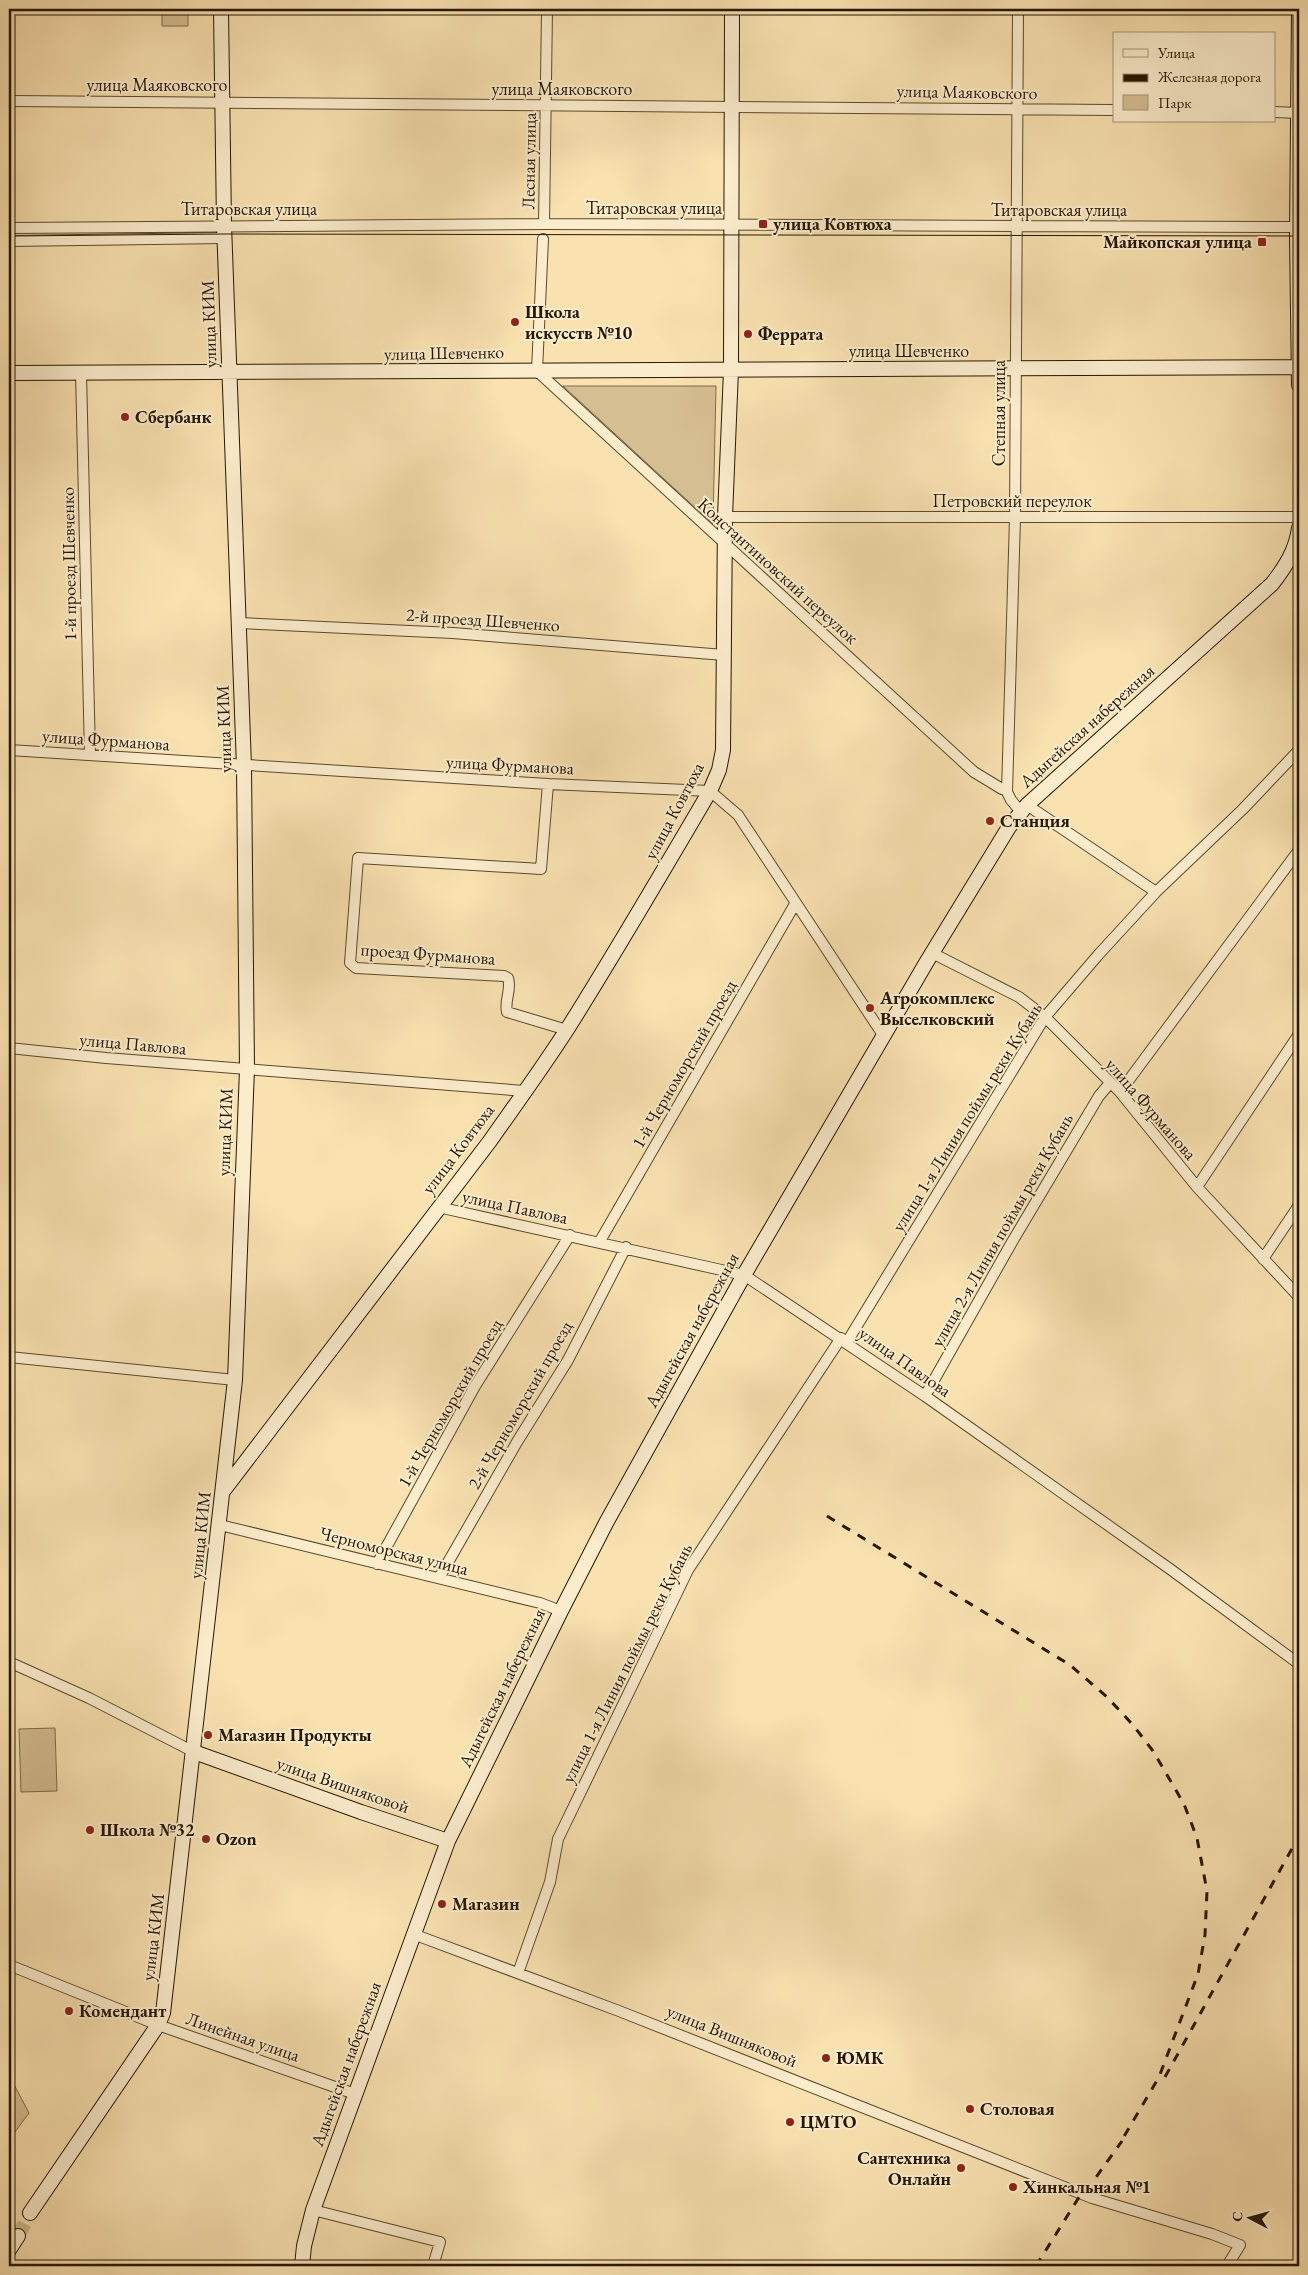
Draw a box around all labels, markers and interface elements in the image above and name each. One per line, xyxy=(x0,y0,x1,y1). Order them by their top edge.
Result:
legend xyxy=(1113,32,1276,122)
text: Улица xyxy=(1157,43,1195,62)
text: Железная дорога xyxy=(1157,67,1261,86)
street label: улица Маяковского xyxy=(87,73,228,96)
street label: улица Маяковского xyxy=(492,77,633,100)
street label: улица Маяковского xyxy=(896,79,1038,104)
text: Парк xyxy=(1158,93,1191,112)
street label: Лесная улица xyxy=(516,112,541,210)
street label: Титаровская улица xyxy=(586,196,723,219)
street label: Титаровская улица xyxy=(181,197,318,220)
street label: Титаровская улица xyxy=(991,198,1128,221)
place label: улица Ковтюха xyxy=(773,212,892,235)
marker: улица Ковтюха xyxy=(757,218,769,230)
place label: Майкопская улица xyxy=(1103,230,1252,253)
marker: Майкопская улица xyxy=(1256,236,1268,248)
street label: улица КИМ xyxy=(195,280,222,368)
place label: Школа искусств №10 xyxy=(525,300,633,344)
marker: Школа искусств №10 xyxy=(509,316,521,328)
place label: Феррата xyxy=(758,322,823,345)
marker: Феррата xyxy=(742,328,754,340)
street label: улица Шевченко xyxy=(849,339,969,362)
street label: улица Шевченко xyxy=(384,340,504,365)
street label: Степная улица xyxy=(987,359,1010,466)
place label: Сбербанк xyxy=(135,405,211,428)
marker: Сбербанк xyxy=(119,411,131,423)
street label: 1-й проезд Шевченко xyxy=(56,487,81,641)
street label: Петровский переулок xyxy=(932,489,1092,512)
street label: Константиновский переулок xyxy=(693,492,864,649)
street label: 2-й проезд Шевченко xyxy=(405,603,561,636)
street label: Адыгейская набережная xyxy=(1014,659,1159,793)
street label: улица КИМ xyxy=(210,685,237,773)
street label: улица Фурманова xyxy=(41,724,171,755)
street label: улица Фурманова xyxy=(446,750,575,779)
street label: улица Ковтюха xyxy=(638,757,709,863)
place label: Станция xyxy=(1000,809,1070,832)
marker: Станция xyxy=(984,815,996,827)
street label: проезд Фурманова xyxy=(360,937,497,970)
street label: 1-й Черноморский проезд xyxy=(626,976,741,1152)
place label: Агрокомплекс Выселковский xyxy=(879,986,995,1030)
street label: улица 1-я Линия поймы реки Кубань xyxy=(886,998,1047,1236)
marker: Агрокомплекс Выселковский xyxy=(864,1002,876,1014)
street label: улица Павлова xyxy=(79,1027,188,1060)
street label: улица Фурманова xyxy=(1101,1053,1203,1165)
street label: улица КИМ xyxy=(211,1088,238,1176)
street label: улица Ковтюха xyxy=(416,1098,499,1198)
street label: улица 2-я Линия поймы реки Кубань xyxy=(925,1109,1078,1351)
street label: улица Павлова xyxy=(460,1184,571,1229)
street label: Адыгейская набережная xyxy=(639,1248,744,1412)
street label: 1-й Черноморский проезд xyxy=(392,1315,507,1491)
street label: 2-й Черноморский проезд xyxy=(462,1317,577,1493)
street label: улица Павлова xyxy=(855,1321,957,1402)
street label: улица КИМ xyxy=(183,1490,216,1580)
street label: Черноморская улица xyxy=(317,1521,472,1580)
street label: улица 1-я Линия поймы реки Кубань xyxy=(556,1539,697,1787)
street label: Адыгейская набережная xyxy=(453,1605,550,1772)
place label: Магазин Продукты xyxy=(218,1723,372,1746)
marker: Магазин Продукты xyxy=(202,1729,214,1741)
street label: улица Вишняковой xyxy=(274,1751,413,1818)
place label: Школа №32 xyxy=(100,1818,195,1841)
marker: Школа №32 xyxy=(84,1824,96,1836)
place label: Ozon xyxy=(216,1827,257,1850)
marker: Ozon xyxy=(200,1833,212,1845)
street label: улица КИМ xyxy=(136,1892,169,1982)
place label: Магазин xyxy=(452,1892,520,1915)
marker: Магазин xyxy=(436,1898,448,1910)
street label: Адыгейская набережная xyxy=(305,1978,386,2150)
place label: Комендант xyxy=(79,1999,166,2022)
street label: улица Вишняковой xyxy=(664,1999,801,2072)
marker: Комендант xyxy=(63,2005,75,2017)
street label: Линейная улица xyxy=(183,2006,304,2067)
place label: ЮМК xyxy=(836,2046,884,2069)
marker: ЮМК xyxy=(820,2052,832,2064)
place label: Столовая xyxy=(980,2097,1055,2120)
marker: Столовая xyxy=(964,2103,976,2115)
place label: ЦМТО xyxy=(800,2110,857,2133)
marker: ЦМТО xyxy=(784,2116,796,2128)
place label: Сантехника Онлайн xyxy=(857,2146,952,2190)
marker: Сантехника Онлайн xyxy=(955,2162,967,2174)
place label: Хинкальная №1 xyxy=(1022,2175,1151,2198)
marker: Хинкальная №1 xyxy=(1007,2181,1019,2193)
north arrow xyxy=(1226,2192,1276,2242)
text: С xyxy=(1228,2211,1247,2223)

